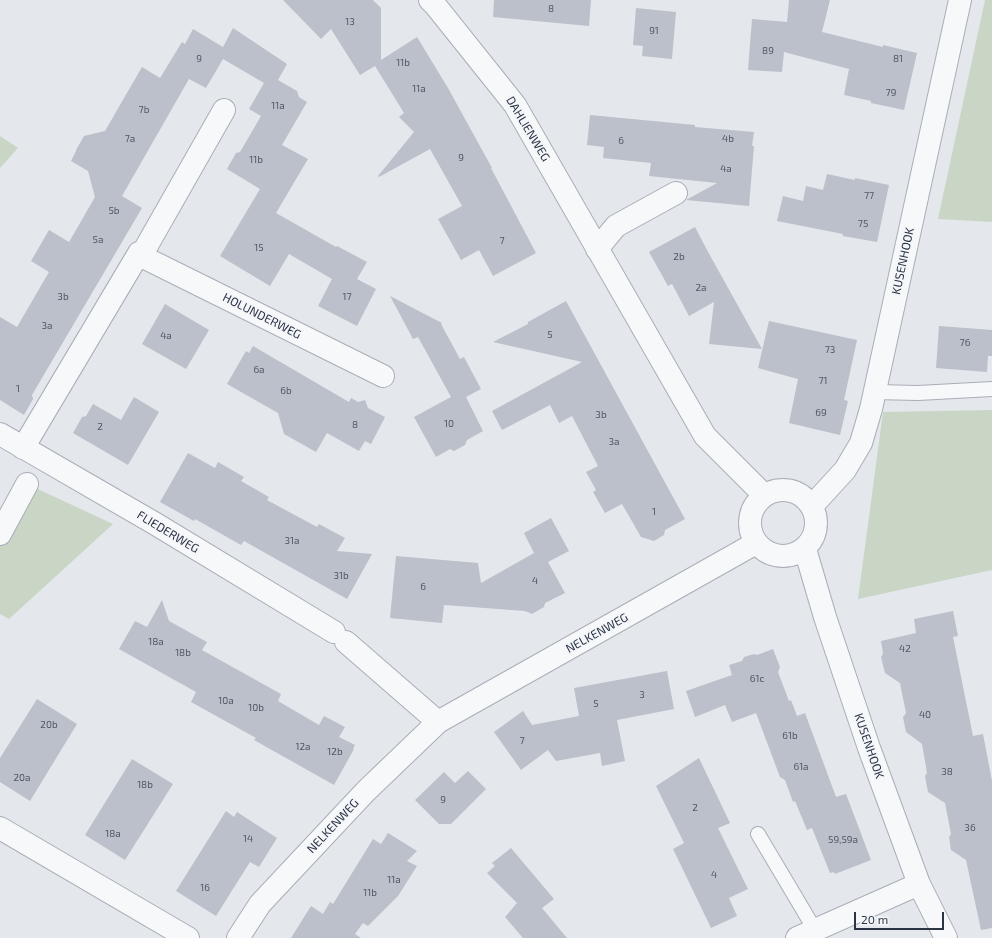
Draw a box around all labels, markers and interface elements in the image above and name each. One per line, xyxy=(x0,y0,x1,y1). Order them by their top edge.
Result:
house number: 8 xyxy=(548,3,554,15)
house number: 13 xyxy=(345,16,355,28)
house number: 91 xyxy=(649,25,659,37)
house number: 89 xyxy=(762,45,774,57)
house number: 9 xyxy=(196,53,202,65)
house number: 81 xyxy=(893,53,903,65)
house number: 11b xyxy=(396,57,410,69)
house number: 11a xyxy=(412,83,426,95)
house number: 79 xyxy=(886,87,896,99)
street label: DAHLIENWEG xyxy=(503,94,553,164)
house number: 11a xyxy=(271,100,285,112)
house number: 7b xyxy=(139,104,149,116)
house number: 7a xyxy=(125,133,135,145)
house number: 4b xyxy=(722,133,734,145)
house number: 6 xyxy=(618,135,624,147)
house number: 9 xyxy=(458,152,464,164)
house number: 11b xyxy=(249,154,263,166)
house number: 4a xyxy=(720,163,732,175)
house number: 77 xyxy=(864,190,874,202)
house number: 5b xyxy=(108,205,120,217)
house number: 75 xyxy=(858,218,868,230)
street label: KUSENHOOK xyxy=(889,226,917,296)
house number: 5a xyxy=(93,234,103,246)
house number: 7 xyxy=(499,235,505,247)
house number: 15 xyxy=(254,242,264,254)
house number: 2b xyxy=(673,251,685,263)
house number: 2a xyxy=(695,282,707,294)
street label: HOLUNDERWEG xyxy=(220,290,304,342)
house number: 3b xyxy=(57,291,69,303)
house number: 17 xyxy=(342,291,352,303)
house number: 3a xyxy=(41,320,53,332)
house number: 5 xyxy=(547,329,553,341)
house number: 4a xyxy=(160,330,172,342)
house number: 76 xyxy=(960,337,970,349)
house number: 73 xyxy=(825,344,835,356)
house number: 6a xyxy=(253,364,265,376)
house number: 71 xyxy=(818,375,828,387)
house number: 1 xyxy=(16,383,20,395)
house number: 6b xyxy=(280,385,292,397)
house number: 69 xyxy=(815,407,827,419)
house number: 3b xyxy=(595,409,607,421)
house number: 10 xyxy=(444,418,454,430)
house number: 8 xyxy=(352,419,358,431)
house number: 2 xyxy=(97,421,103,433)
house number: 3a xyxy=(608,436,620,448)
house number: 1 xyxy=(652,506,656,518)
street label: FLIEDERWEG xyxy=(134,508,202,556)
house number: 31a xyxy=(284,535,300,547)
house number: 31b xyxy=(333,570,349,582)
house number: 4 xyxy=(532,575,538,587)
house number: 6 xyxy=(420,581,426,593)
street label: NELKENWEG xyxy=(563,610,631,656)
house number: 18a xyxy=(148,636,164,648)
house number: 42 xyxy=(899,643,911,655)
house number: 18b xyxy=(175,647,191,659)
house number: 61c xyxy=(750,673,764,685)
house number: 3 xyxy=(639,689,645,701)
house number: 10a xyxy=(218,695,234,707)
house number: 5 xyxy=(593,698,599,710)
house number: 10b xyxy=(248,702,264,714)
house number: 40 xyxy=(919,709,931,721)
street label: KUSENHOOK xyxy=(851,711,887,781)
house number: 20b xyxy=(40,719,58,731)
house number: 61b xyxy=(782,730,798,742)
house number: 7 xyxy=(519,735,525,747)
house number: 12a xyxy=(295,741,311,753)
house number: 12b xyxy=(327,746,343,758)
house number: 61a xyxy=(793,761,809,773)
house number: 38 xyxy=(941,766,953,778)
house number: 20a xyxy=(13,772,31,784)
house number: 18b xyxy=(137,779,153,791)
house number: 9 xyxy=(440,794,446,806)
street label: NELKENWEG xyxy=(304,796,362,856)
house number: 2 xyxy=(692,802,698,814)
house number: 36 xyxy=(964,822,976,834)
house number: 18a xyxy=(105,828,121,840)
house number: 14 xyxy=(243,833,253,845)
house number: 59,59a xyxy=(828,834,858,846)
house number: 4 xyxy=(711,869,717,881)
house number: 11a xyxy=(387,874,401,886)
house number: 16 xyxy=(200,882,210,894)
house number: 11b xyxy=(363,887,377,899)
scale bar xyxy=(856,904,946,930)
text: 20 m xyxy=(861,912,888,926)

